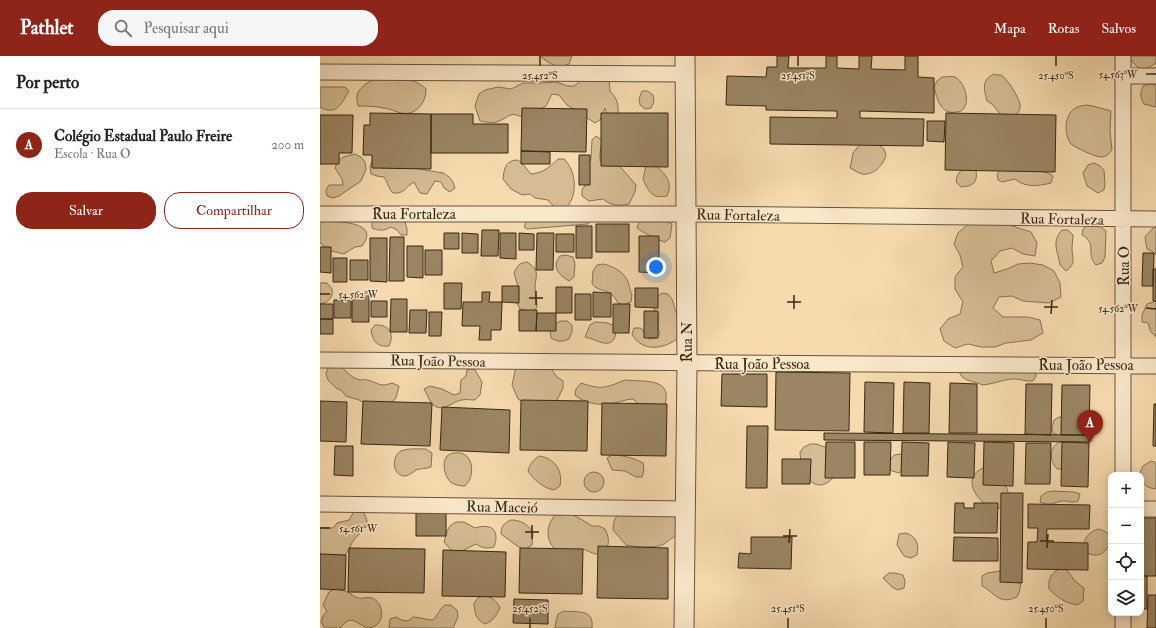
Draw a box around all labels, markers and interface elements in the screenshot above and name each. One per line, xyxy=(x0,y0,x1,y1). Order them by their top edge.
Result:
search box xyxy=(98,10,378,46)
text: Pathlet xyxy=(20,16,74,40)
icon: search xyxy=(112,17,134,39)
text: Pesquisar aqui xyxy=(144,19,229,38)
text: Mapa xyxy=(994,20,1026,37)
text: Rotas xyxy=(1048,20,1079,37)
text: Salvos xyxy=(1101,20,1136,37)
text: 54.563°W xyxy=(1099,69,1138,81)
text: 25.452°S xyxy=(522,70,558,82)
text: 25.451°S xyxy=(781,70,815,82)
text: 25.450°S xyxy=(1038,70,1074,82)
text: Por perto xyxy=(16,72,79,93)
text: Colégio Estadual Paulo Freire xyxy=(54,127,232,146)
text: A xyxy=(25,137,33,153)
text: 200 m xyxy=(271,137,304,153)
text: Escola · Rua O xyxy=(54,146,130,162)
button: Salvar xyxy=(16,192,156,229)
button: Compartilhar xyxy=(164,192,304,229)
street label: Rua Fortaleza xyxy=(372,205,457,224)
street label: Rua Fortaleza xyxy=(696,205,781,226)
street label: Rua Fortaleza xyxy=(1020,209,1105,230)
street label: Rua O xyxy=(1115,246,1134,286)
your location xyxy=(646,257,666,277)
text: 54.562°W xyxy=(338,289,379,301)
text: 54.562°W xyxy=(1098,303,1139,315)
street label: Rua N xyxy=(678,321,697,363)
street label: Rua João Pessoa xyxy=(390,351,487,373)
street label: Rua João Pessoa xyxy=(714,355,811,375)
street label: Rua João Pessoa xyxy=(1038,356,1135,376)
pin: A xyxy=(1077,410,1103,443)
map controls xyxy=(1108,472,1144,616)
button: + xyxy=(1108,472,1144,508)
street label: Rua Maceió xyxy=(466,497,538,518)
button: − xyxy=(1108,508,1144,544)
text: 54.561°W xyxy=(339,523,378,535)
button: locate xyxy=(1108,544,1144,580)
button: layers xyxy=(1108,580,1144,616)
text: 25.452°S xyxy=(512,603,548,615)
text: 25.451°S xyxy=(771,603,805,615)
text: 25.450°S xyxy=(1028,603,1064,615)

